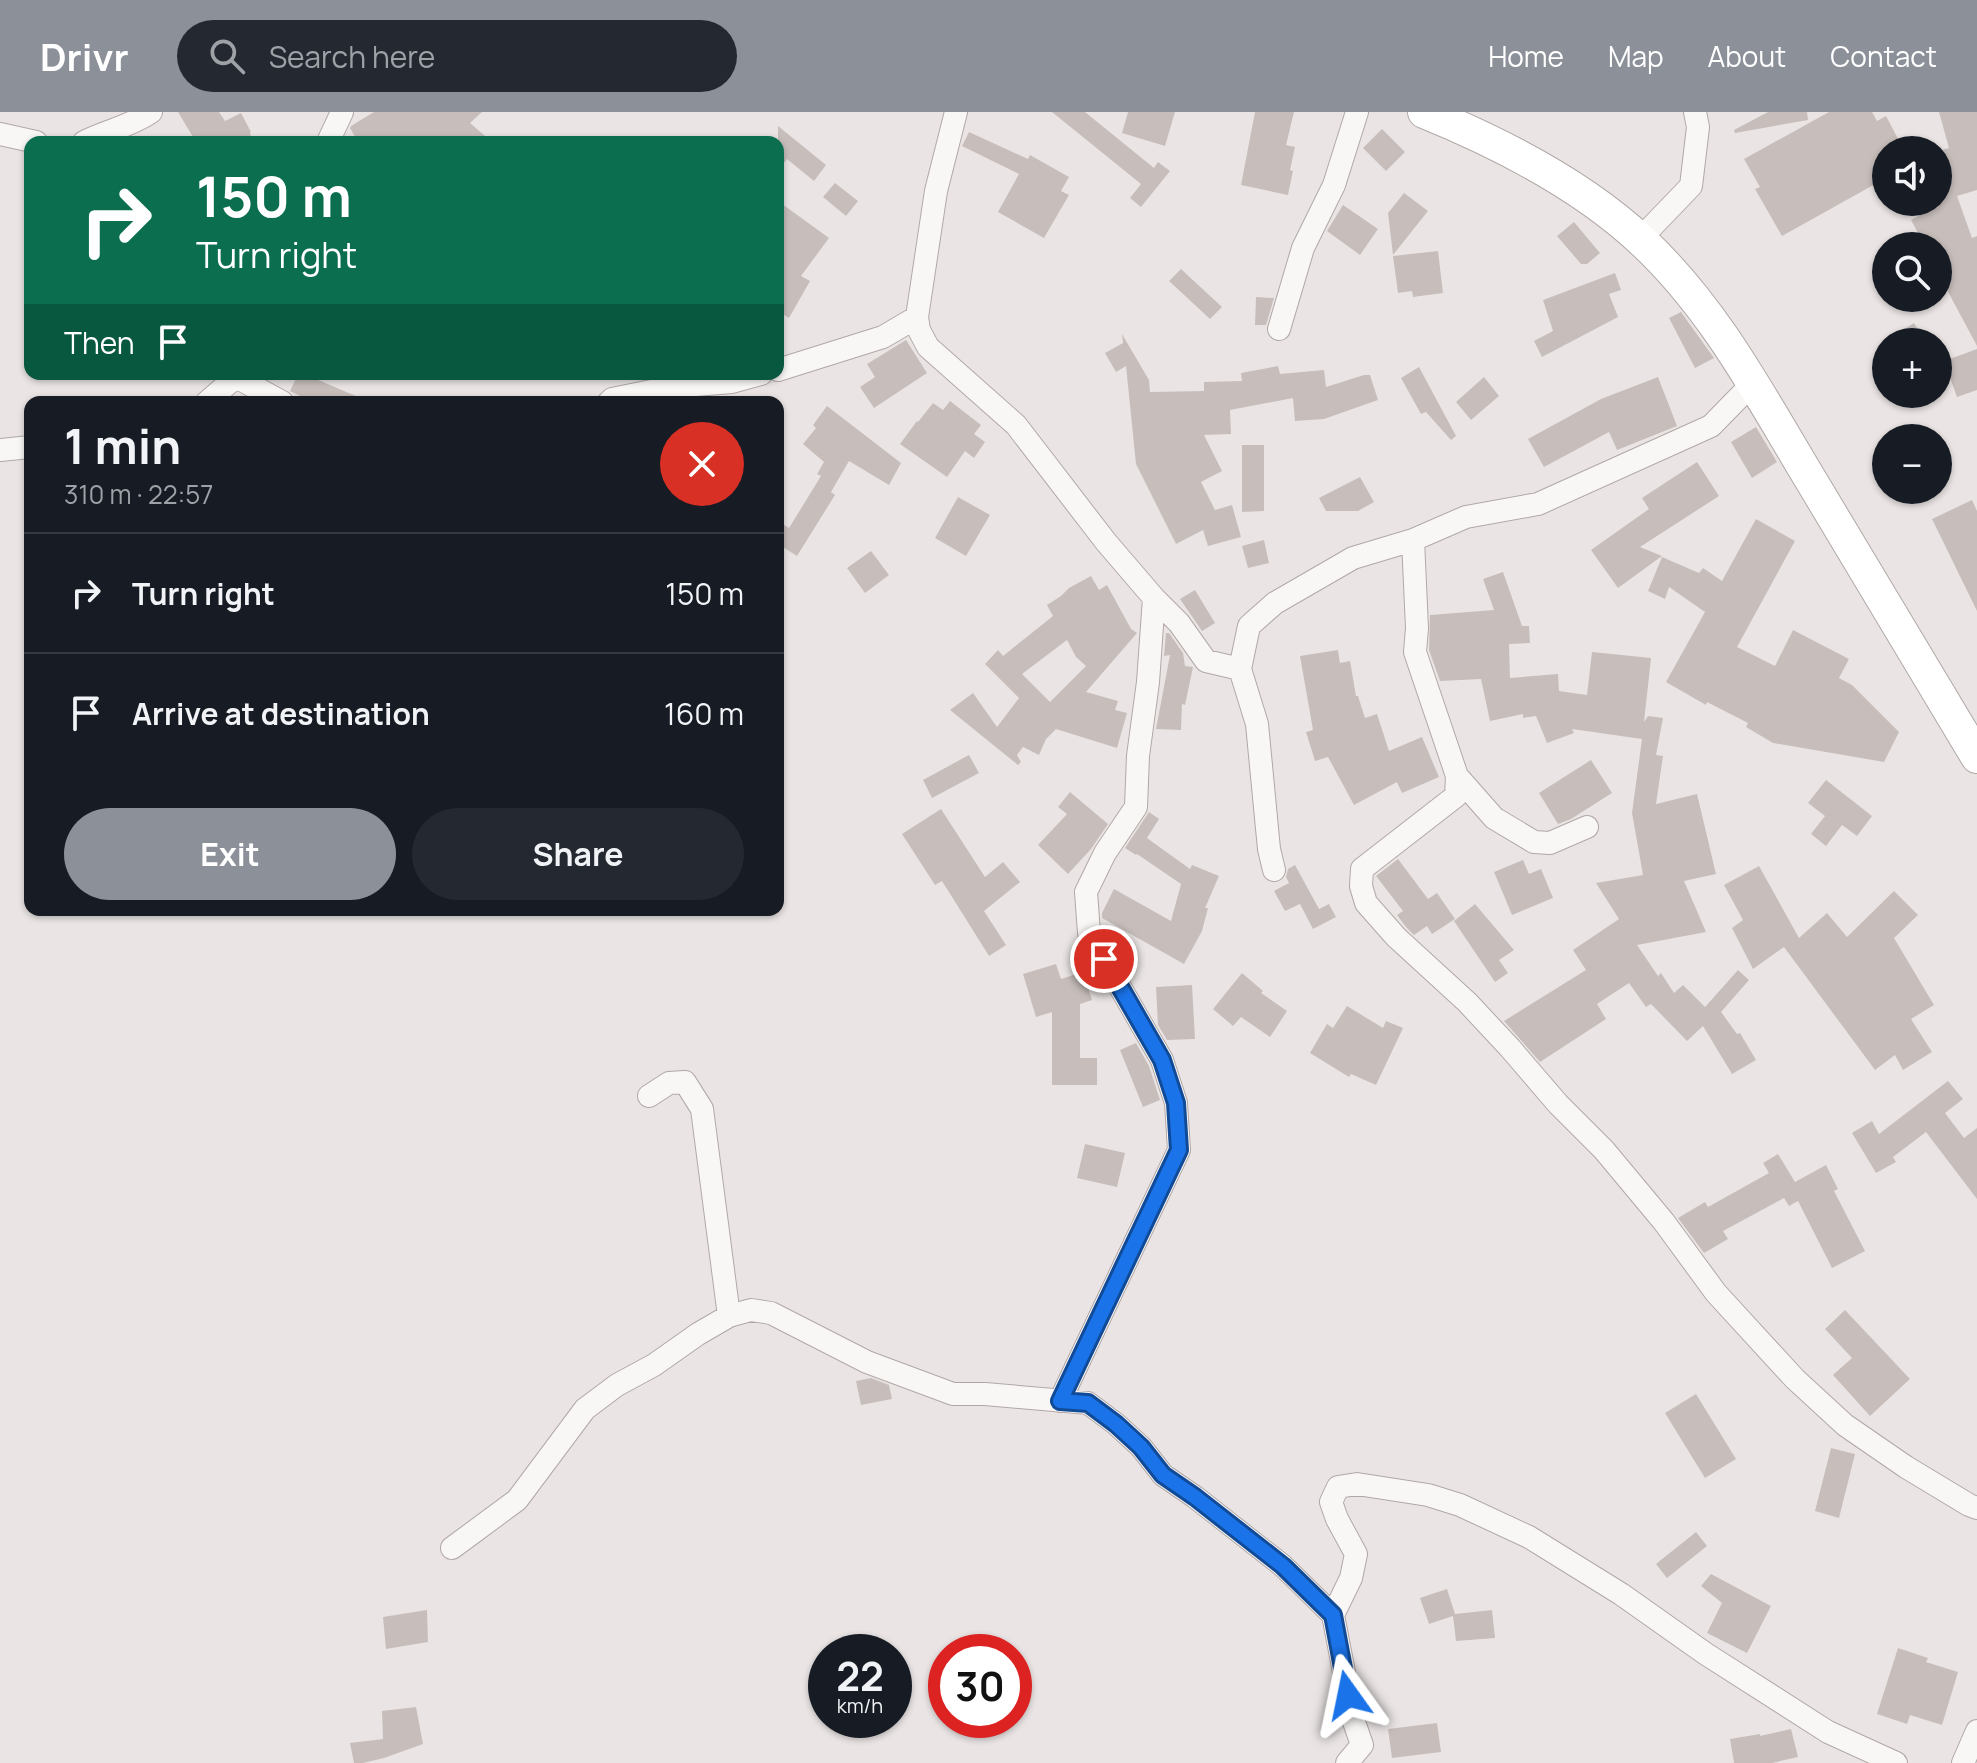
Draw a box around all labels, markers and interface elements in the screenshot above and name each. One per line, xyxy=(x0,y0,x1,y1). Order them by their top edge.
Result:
search box xyxy=(177,20,737,92)
text: Drivr xyxy=(40,30,129,82)
icon: search xyxy=(205,34,249,78)
text: Search here xyxy=(269,36,435,77)
text: Home xyxy=(1488,37,1564,75)
text: Map xyxy=(1608,37,1664,75)
text: About xyxy=(1708,37,1786,75)
text: Contact xyxy=(1830,37,1937,75)
map controls xyxy=(1872,136,1952,504)
button: sound xyxy=(1872,136,1952,216)
text: 150 m xyxy=(196,157,352,234)
icon: right xyxy=(64,168,168,272)
text: Turn right xyxy=(196,230,357,279)
button: search xyxy=(1872,232,1952,312)
icon: arrive xyxy=(151,320,195,364)
text: Then xyxy=(64,322,135,363)
button: + xyxy=(1872,328,1952,408)
text: 1 min xyxy=(64,413,181,478)
button: close xyxy=(660,422,744,506)
button: − xyxy=(1872,424,1952,504)
text: 310 m · 22:57 xyxy=(64,476,213,512)
icon: right xyxy=(64,571,108,615)
text: Turn right xyxy=(132,573,275,614)
text: 150 m xyxy=(665,573,744,614)
icon: arrive xyxy=(64,691,108,735)
text: Arrive at destination xyxy=(132,693,430,734)
text: 160 m xyxy=(664,693,744,734)
button: Exit xyxy=(64,808,396,900)
button: Share xyxy=(412,808,744,900)
pin xyxy=(1070,925,1138,993)
icon: arrive xyxy=(1082,937,1126,981)
speed limit sign: 30 xyxy=(928,1634,1032,1738)
text: 22 xyxy=(836,1648,884,1703)
position arrow xyxy=(1306,1653,1390,1737)
text: km/h xyxy=(837,1692,883,1719)

